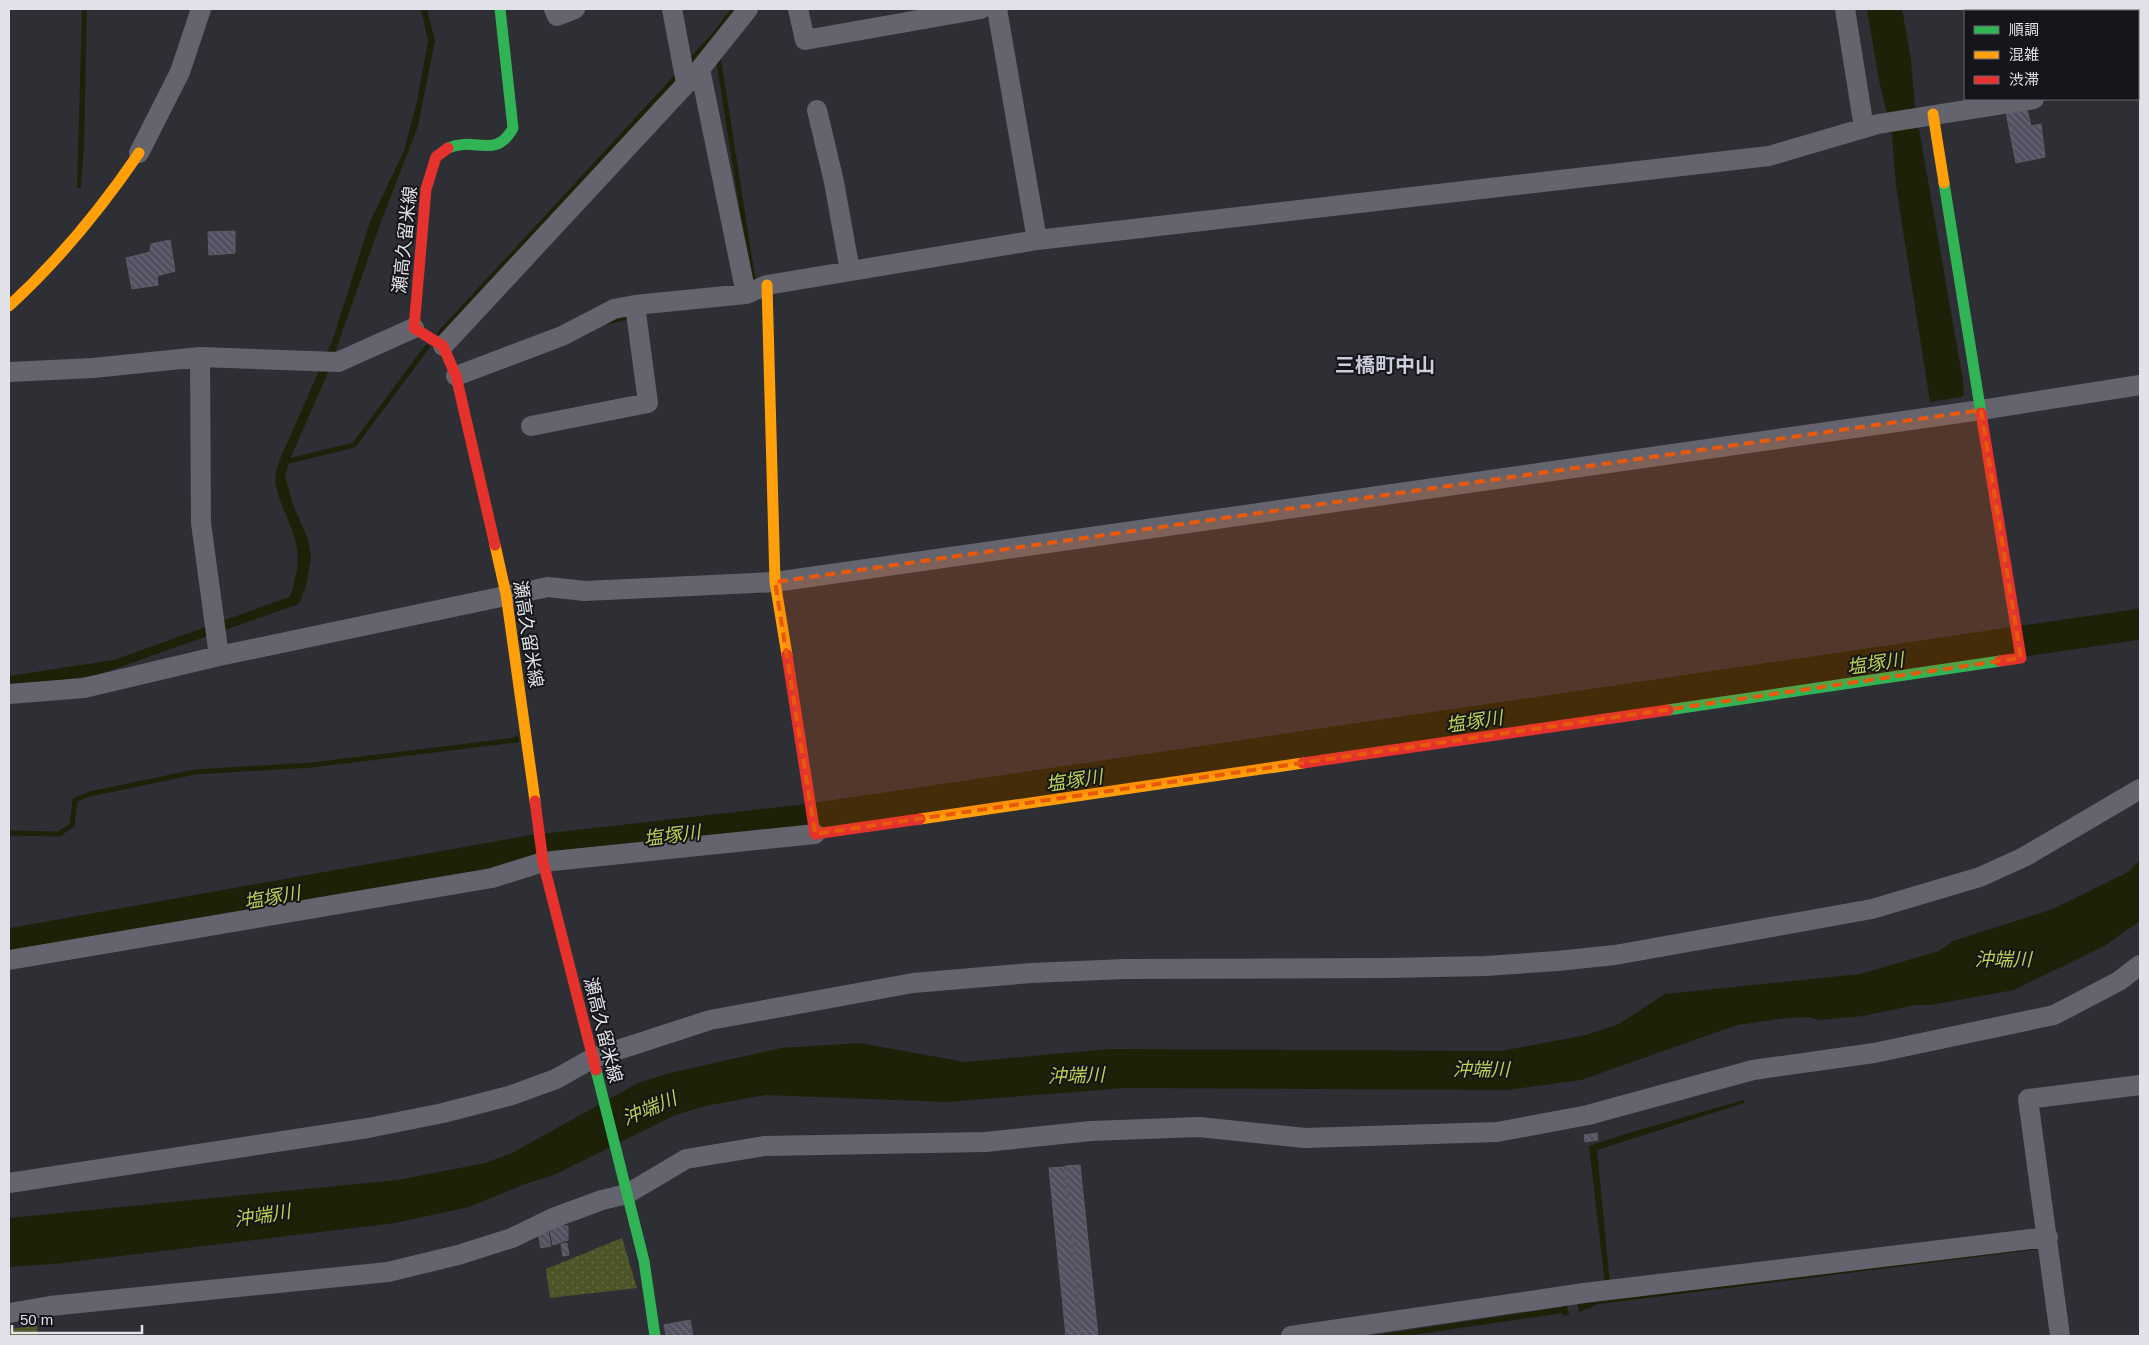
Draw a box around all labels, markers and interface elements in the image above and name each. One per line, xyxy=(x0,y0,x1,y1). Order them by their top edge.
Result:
legend xyxy=(1964,10,2139,100)
text: 順調 xyxy=(2009,21,2039,38)
text: 混雑 xyxy=(2009,46,2039,63)
text: 渋滞 xyxy=(2009,71,2039,88)
street label: 瀬高久留米線 xyxy=(389,185,421,295)
district label: 三橋町中山 xyxy=(1335,354,1435,376)
street label: 瀬高久留米線 xyxy=(510,579,546,689)
water label: 塩塚川 xyxy=(1845,649,1907,678)
water label: 塩塚川 xyxy=(1444,707,1506,736)
water label: 塩塚川 xyxy=(1044,766,1106,795)
water label: 塩塚川 xyxy=(642,821,704,849)
water label: 塩塚川 xyxy=(242,882,304,913)
water label: 沖端川 xyxy=(1974,949,2033,970)
street label: 瀬高久留米線 xyxy=(580,975,626,1085)
water label: 沖端川 xyxy=(1452,1059,1511,1080)
water label: 沖端川 xyxy=(1047,1064,1107,1087)
water label: 沖端川 xyxy=(619,1087,681,1129)
water label: 沖端川 xyxy=(232,1200,294,1230)
scale bar xyxy=(12,1302,142,1334)
text: 50 m xyxy=(20,1311,53,1328)

